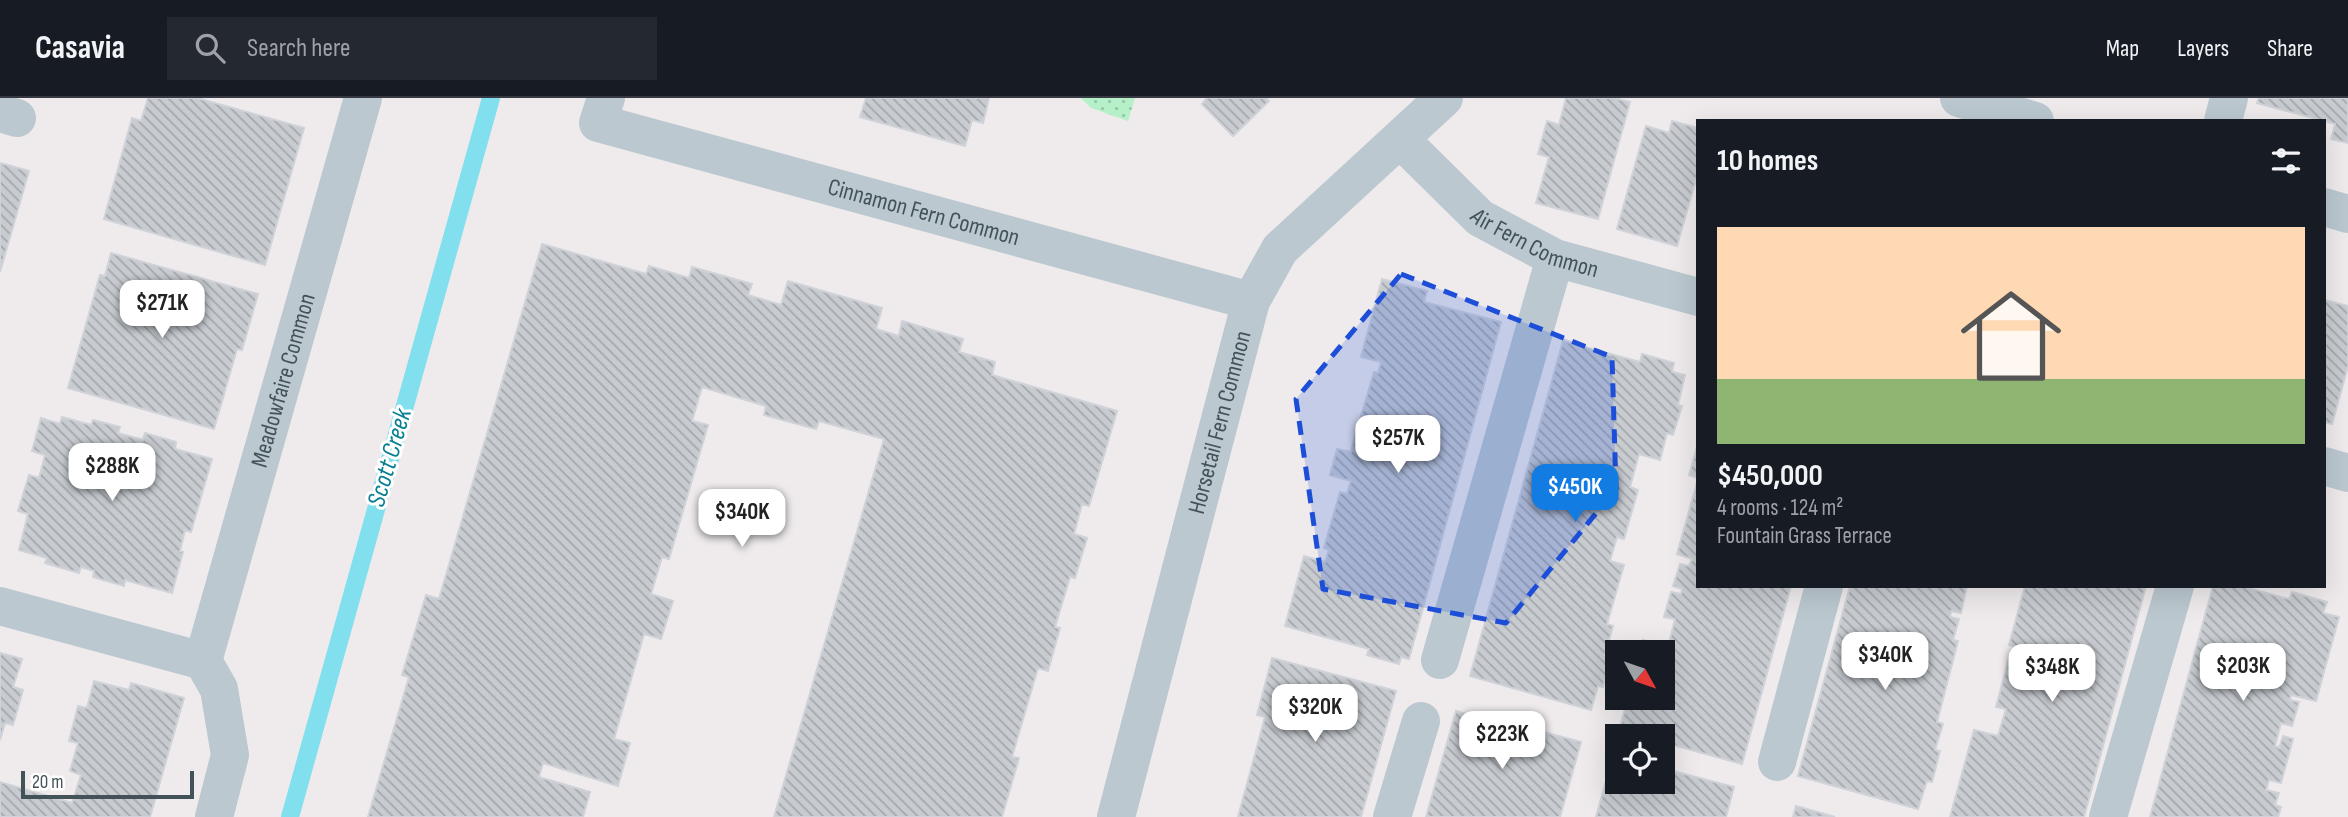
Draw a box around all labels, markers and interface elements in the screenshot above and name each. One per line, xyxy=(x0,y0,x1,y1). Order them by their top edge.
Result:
search box xyxy=(167,17,657,80)
text: Casavia xyxy=(35,28,125,68)
icon: search xyxy=(191,29,229,67)
text: Search here xyxy=(247,33,350,64)
text: Map xyxy=(2106,34,2139,63)
text: Layers xyxy=(2177,34,2229,63)
text: Share xyxy=(2267,34,2313,63)
icon: filters xyxy=(2267,142,2305,180)
text: 10 homes xyxy=(1717,143,1818,179)
street label: Cinnamon Fern Common xyxy=(825,172,1023,252)
street label: Air Fern Common xyxy=(1464,202,1602,284)
icon: home xyxy=(1948,273,2074,399)
pin: $271K xyxy=(113,280,211,340)
text: $271K xyxy=(136,289,188,317)
street label: Meadowfaire Common xyxy=(244,290,321,471)
street label: Horsetail Fern Common xyxy=(1181,328,1257,517)
water label: Scott Creek xyxy=(361,404,419,511)
pin: $257K xyxy=(1349,416,1447,475)
text: $257K xyxy=(1371,424,1425,452)
pin: $288K xyxy=(63,444,161,503)
text: $288K xyxy=(85,452,139,480)
text: $450,000 xyxy=(1717,458,1823,494)
pin: $450K xyxy=(1526,464,1624,524)
text: $450K xyxy=(1548,473,1602,501)
pin: $340K xyxy=(693,490,791,549)
text: 4 rooms · 124 m² xyxy=(1717,494,1843,522)
text: $340K xyxy=(714,498,770,526)
text: Fountain Grass Terrace xyxy=(1717,522,1892,550)
pin: $340K xyxy=(1836,632,1934,692)
north arrow xyxy=(1605,640,1675,710)
map controls xyxy=(1605,640,1675,794)
text: $340K xyxy=(1857,641,1913,669)
pin: $348K xyxy=(2003,644,2101,704)
pin: $203K xyxy=(2194,644,2292,703)
text: $203K xyxy=(2216,652,2270,680)
text: $348K xyxy=(2024,653,2080,681)
pin: $320K xyxy=(1266,684,1364,744)
text: $320K xyxy=(1288,693,1342,721)
pin: $223K xyxy=(1453,712,1551,771)
text: $223K xyxy=(1475,720,1529,748)
button: locate xyxy=(1605,724,1675,794)
scale bar xyxy=(21,768,194,800)
text: 20 m xyxy=(32,771,64,794)

